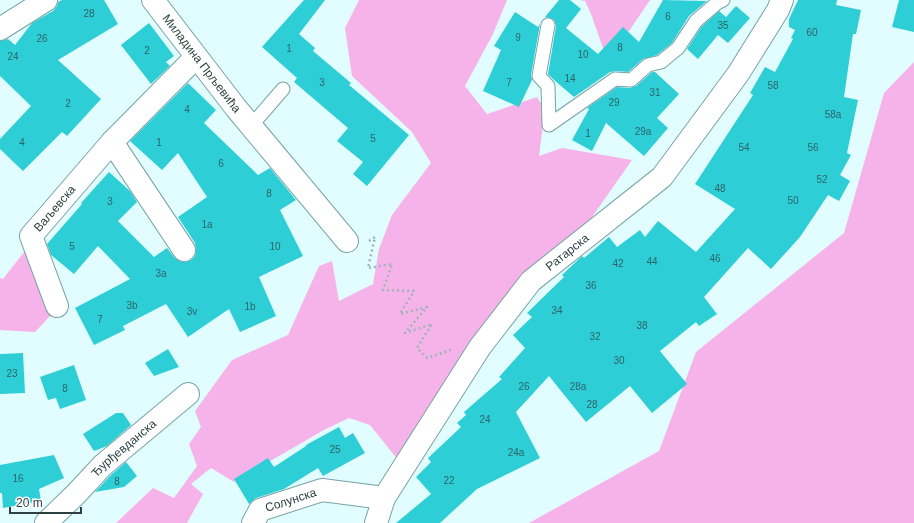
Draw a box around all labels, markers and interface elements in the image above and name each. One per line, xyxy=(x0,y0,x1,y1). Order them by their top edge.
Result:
house number: 28 xyxy=(83,8,95,19)
house number: 6 xyxy=(665,11,671,22)
street label: Миладина Прљевића xyxy=(160,12,244,116)
house number: 35 xyxy=(717,20,729,31)
house number: 60 xyxy=(806,27,818,38)
house number: 9 xyxy=(515,32,521,43)
house number: 26 xyxy=(36,33,48,44)
house number: 8 xyxy=(617,42,623,53)
house number: 1 xyxy=(286,43,292,54)
house number: 2 xyxy=(144,45,150,56)
house number: 10 xyxy=(577,49,589,60)
house number: 24 xyxy=(7,51,19,62)
house number: 14 xyxy=(564,73,576,84)
house number: 3 xyxy=(319,77,325,88)
house number: 7 xyxy=(506,77,512,88)
house number: 58 xyxy=(767,80,779,91)
house number: 31 xyxy=(649,87,661,98)
house number: 29 xyxy=(608,97,620,108)
house number: 2 xyxy=(65,98,71,109)
house number: 4 xyxy=(184,104,190,115)
house number: 58a xyxy=(825,109,842,120)
house number: 29a xyxy=(635,126,652,137)
house number: 1 xyxy=(585,128,591,139)
house number: 5 xyxy=(370,133,376,144)
house number: 4 xyxy=(19,137,25,148)
house number: 1 xyxy=(156,137,162,148)
house number: 54 xyxy=(738,142,750,153)
house number: 56 xyxy=(807,142,819,153)
house number: 6 xyxy=(218,158,224,169)
house number: 52 xyxy=(816,174,828,185)
street label: Ваљевска xyxy=(31,182,79,235)
house number: 48 xyxy=(714,183,726,194)
house number: 8 xyxy=(266,188,272,199)
house number: 50 xyxy=(787,195,799,206)
house number: 3 xyxy=(107,196,113,207)
house number: 1a xyxy=(201,219,213,230)
street label: Ратарска xyxy=(543,231,592,273)
house number: 5 xyxy=(69,241,75,252)
house number: 10 xyxy=(269,241,281,252)
house number: 46 xyxy=(709,253,721,264)
house number: 44 xyxy=(646,256,658,267)
house number: 42 xyxy=(612,258,624,269)
house number: 3a xyxy=(155,268,167,279)
house number: 36 xyxy=(585,280,597,291)
house number: 3b xyxy=(126,300,138,311)
house number: 1b xyxy=(244,301,256,312)
house number: 34 xyxy=(551,305,563,316)
house number: 3v xyxy=(187,306,197,317)
house number: 7 xyxy=(97,314,103,325)
house number: 38 xyxy=(636,320,648,331)
house number: 32 xyxy=(589,331,601,342)
house number: 30 xyxy=(613,355,625,366)
house number: 23 xyxy=(6,368,18,379)
house number: 26 xyxy=(518,381,530,392)
house number: 28a xyxy=(570,381,587,392)
house number: 8 xyxy=(62,383,68,394)
house number: 28 xyxy=(586,399,598,410)
house number: 24 xyxy=(479,414,491,425)
street label: Ђурђевданска xyxy=(88,416,159,480)
house number: 25 xyxy=(329,444,341,455)
house number: 24a xyxy=(508,447,525,458)
house number: 16 xyxy=(12,473,24,484)
house number: 22 xyxy=(443,475,455,486)
house number: 8 xyxy=(114,476,120,487)
street label: Солунска xyxy=(263,485,318,515)
scale bar xyxy=(10,489,81,515)
text: 20 m xyxy=(16,496,43,510)

